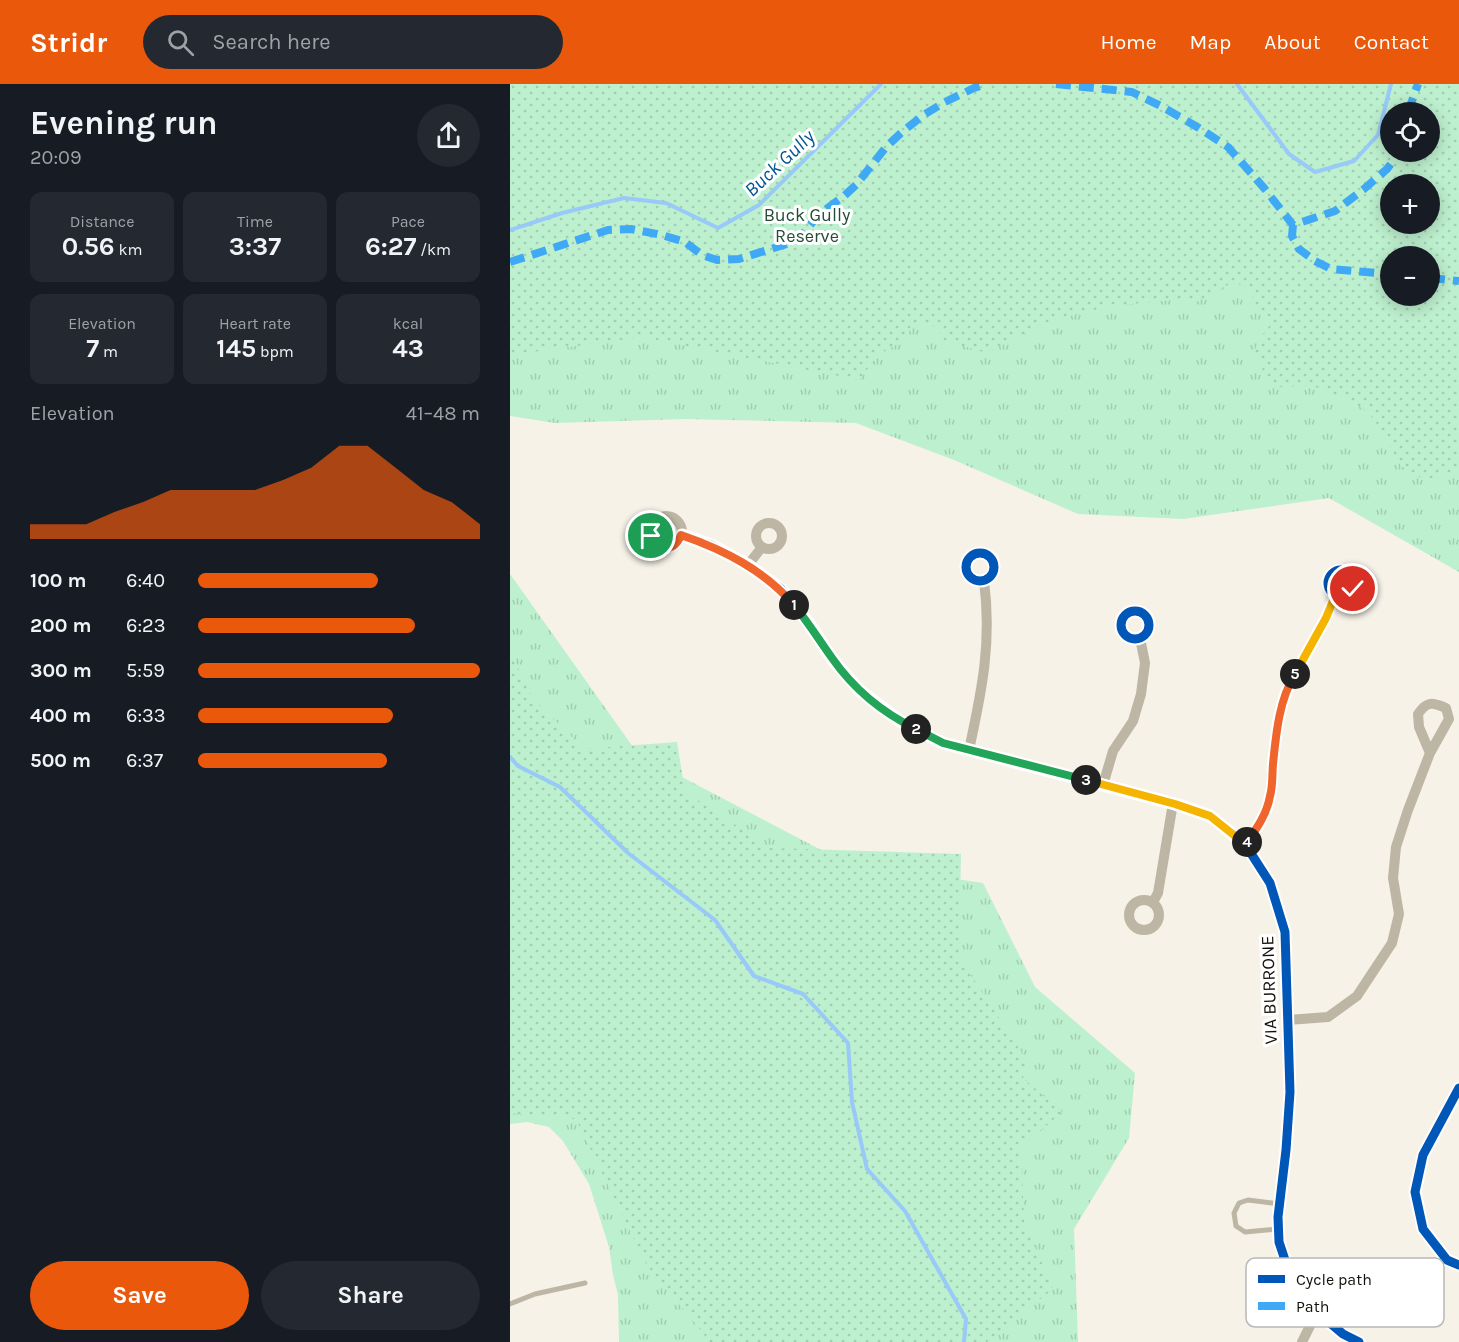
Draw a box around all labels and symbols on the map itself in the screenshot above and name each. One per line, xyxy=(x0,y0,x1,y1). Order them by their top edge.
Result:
water label: Buck Gully xyxy=(740,124,820,201)
park label: Buck Gully Reserve xyxy=(764,204,851,247)
pin xyxy=(625,510,676,561)
pin xyxy=(1327,563,1378,614)
pin: 1 xyxy=(779,590,809,620)
pin: 5 xyxy=(1280,659,1310,689)
pin: 2 xyxy=(901,714,931,744)
pin: 3 xyxy=(1071,765,1101,795)
pin: 4 xyxy=(1232,827,1262,857)
street label: VIA BURRONE xyxy=(1256,935,1282,1045)
legend xyxy=(1246,1258,1444,1327)
text: Cycle path xyxy=(1296,1270,1372,1289)
text: Path xyxy=(1296,1297,1329,1316)

